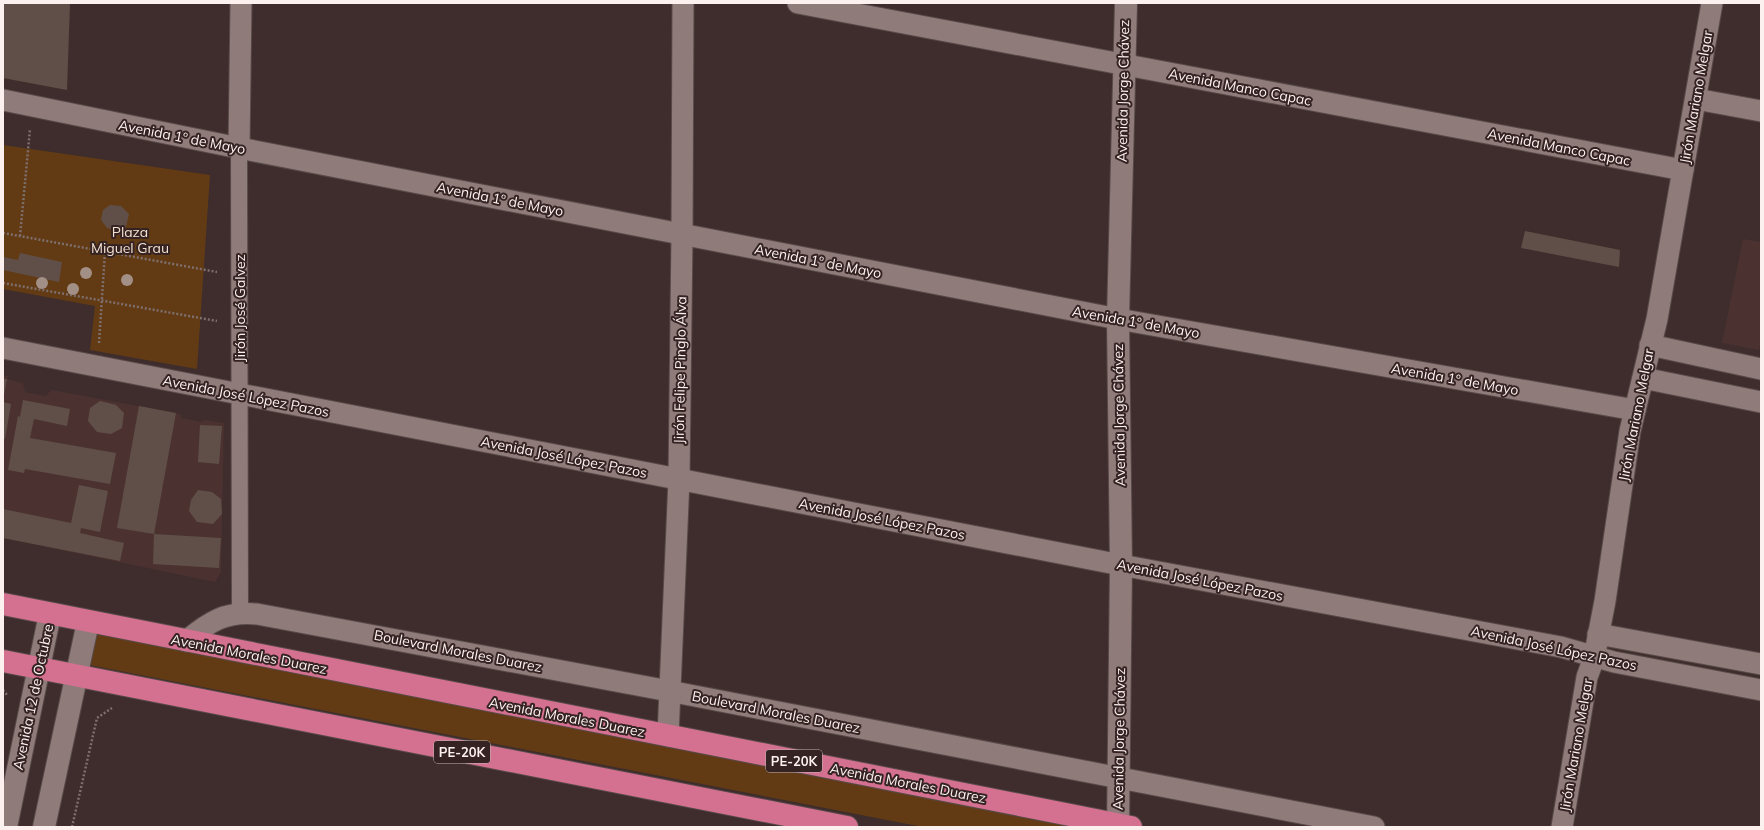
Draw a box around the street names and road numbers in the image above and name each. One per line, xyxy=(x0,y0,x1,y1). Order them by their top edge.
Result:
street label: Avenida Jorge Chávez xyxy=(1113,20,1133,162)
street label: Jirón Mariano Melgar xyxy=(1675,28,1717,165)
street label: Avenida Manco Capac xyxy=(1167,64,1313,110)
street label: Avenida 1º de Mayo xyxy=(117,116,247,158)
street label: Avenida Manco Capac xyxy=(1486,124,1632,170)
street label: Avenida 1º de Mayo xyxy=(435,178,565,220)
street label: Avenida 1º de Mayo xyxy=(753,240,883,282)
street label: Jirón José Galvez xyxy=(231,254,249,362)
street label: Jirón Felipe Pinglo Álva xyxy=(670,296,690,444)
street label: Avenida 1º de Mayo xyxy=(1071,302,1201,342)
street label: Avenida Jorge Chávez xyxy=(1109,344,1129,486)
street label: Jirón Mariano Melgar xyxy=(1614,346,1658,483)
street label: Avenida 1º de Mayo xyxy=(1390,359,1520,399)
street label: Avenida José López Pazos xyxy=(161,371,331,421)
street label: Avenida José López Pazos xyxy=(479,432,649,482)
street label: Avenida José López Pazos xyxy=(797,494,967,544)
street label: Avenida José López Pazos xyxy=(1115,555,1285,605)
street label: Avenida 12 de Octubre xyxy=(9,622,57,772)
street label: Avenida José López Pazos xyxy=(1469,622,1639,674)
street label: Boulevard Morales Duarez xyxy=(372,626,544,676)
street label: Avenida Morales Duarez xyxy=(169,630,329,678)
street label: Avenida Jorge Chávez xyxy=(1109,668,1129,810)
street label: Jirón Mariano Melgar xyxy=(1555,676,1597,813)
street label: Boulevard Morales Duarez xyxy=(690,687,862,737)
street label: Avenida Morales Duarez xyxy=(487,693,647,741)
road number: PE-20K xyxy=(434,741,490,763)
road number: PE-20K xyxy=(766,750,822,772)
street label: Avenida Morales Duarez xyxy=(828,759,988,807)

